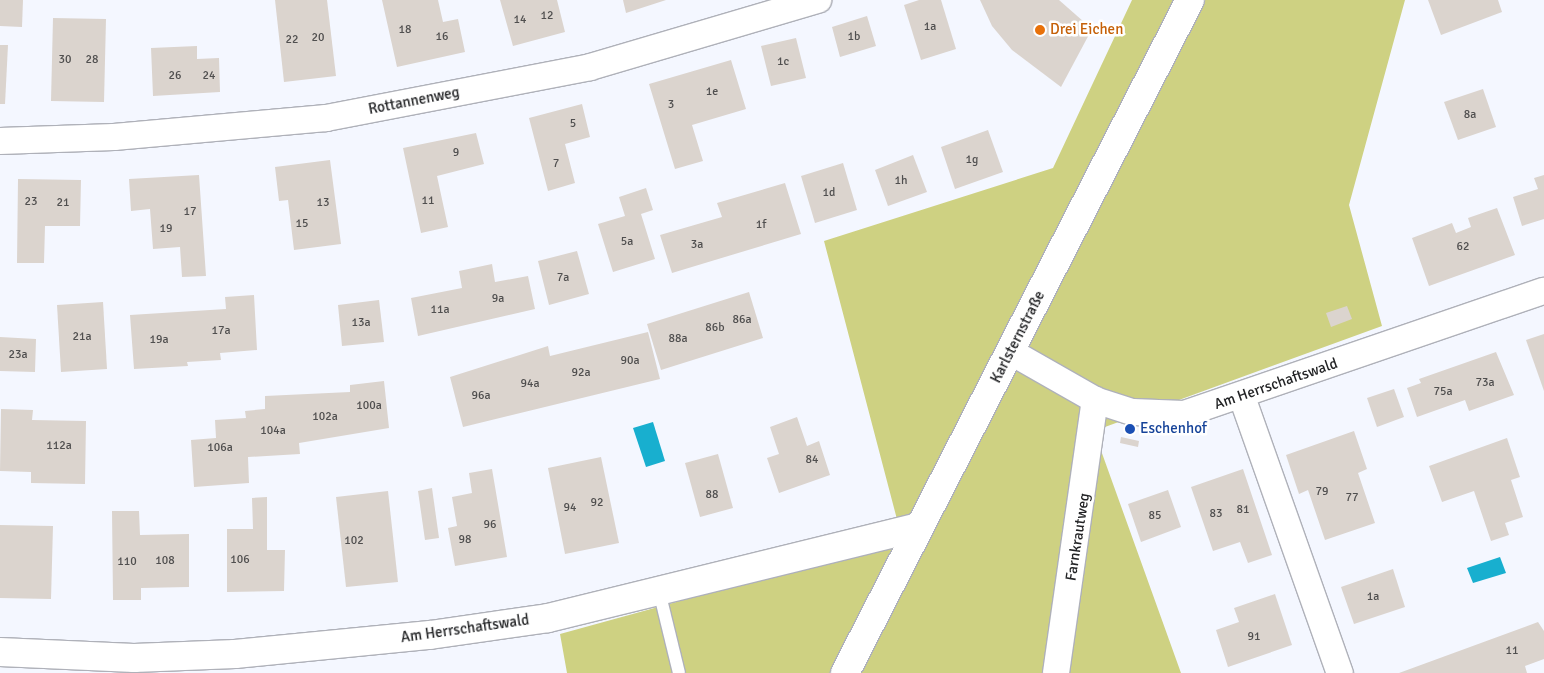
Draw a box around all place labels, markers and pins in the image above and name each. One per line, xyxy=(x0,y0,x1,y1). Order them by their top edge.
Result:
place label: Drei Eichen xyxy=(1050,21,1123,39)
marker: Drei Eichen xyxy=(1034,24,1046,36)
place label: Eschenhof xyxy=(1140,420,1207,438)
marker: Eschenhof xyxy=(1124,423,1136,435)

